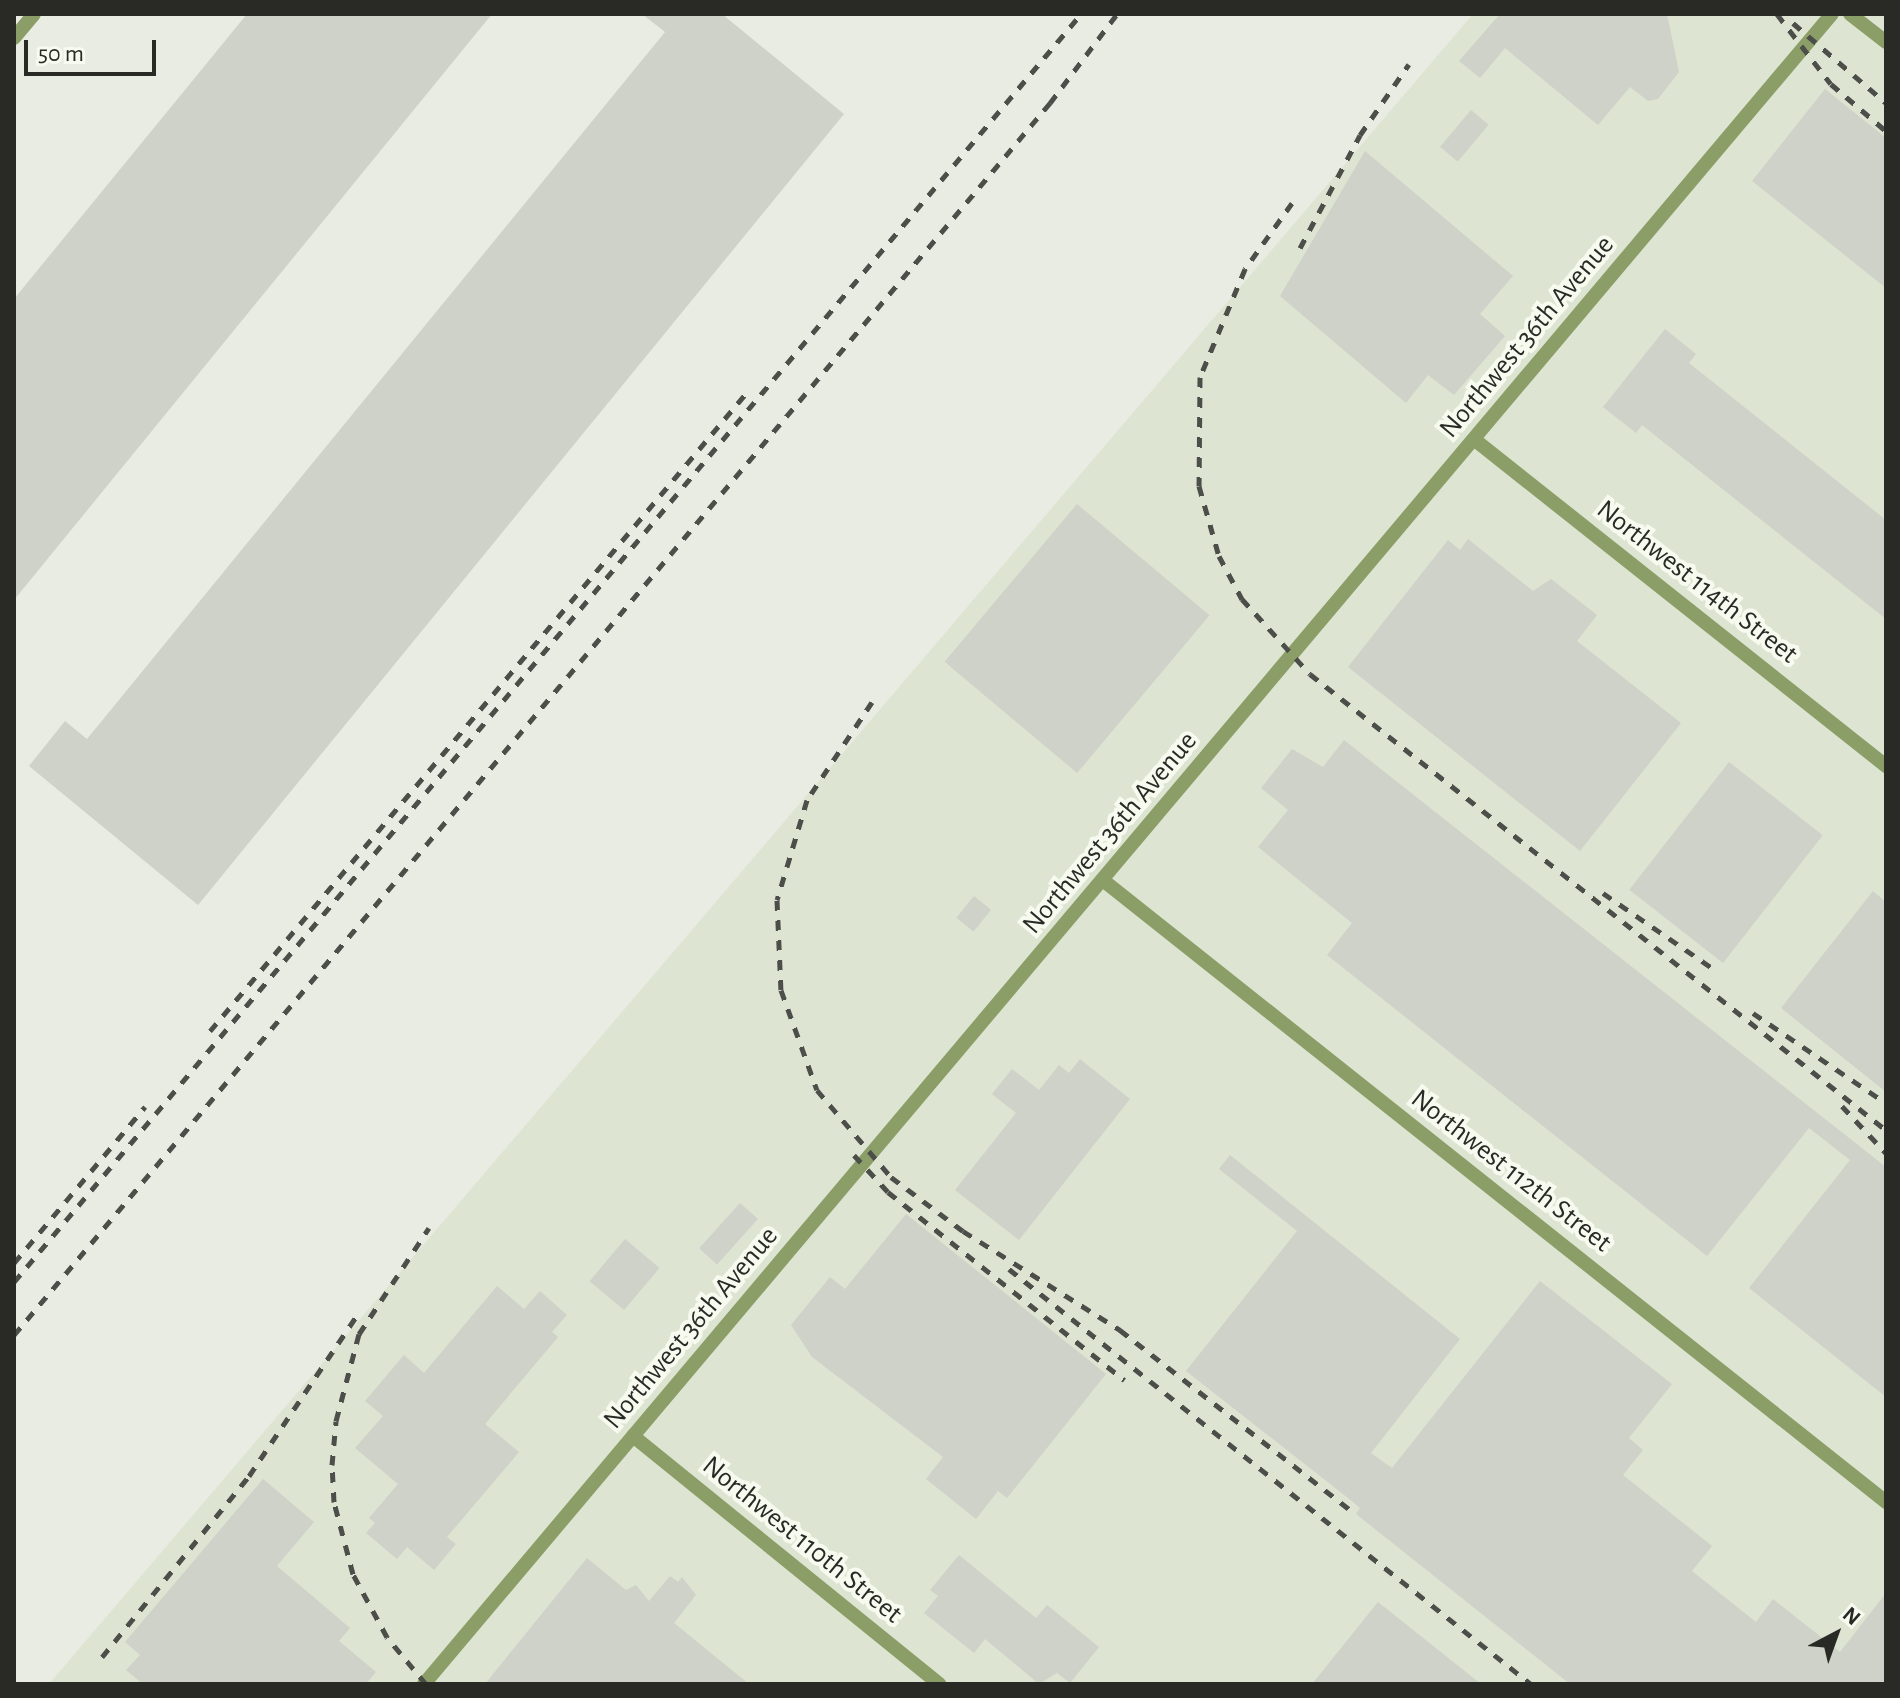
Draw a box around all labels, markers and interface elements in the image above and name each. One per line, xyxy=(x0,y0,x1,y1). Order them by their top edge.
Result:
scale bar xyxy=(28,24,160,74)
text: 50 m xyxy=(38,42,84,66)
street label: Northwest 36th Avenue xyxy=(1433,229,1621,445)
street label: Northwest 114th Street xyxy=(1590,493,1804,671)
street label: Northwest 36th Avenue xyxy=(1016,725,1204,941)
street label: Northwest 112th Street xyxy=(1404,1082,1618,1260)
street label: Northwest 36th Avenue xyxy=(597,1220,785,1436)
street label: Northwest 110th Street xyxy=(695,1449,909,1631)
north arrow xyxy=(1796,1594,1876,1674)
text: N xyxy=(1839,1603,1865,1629)

